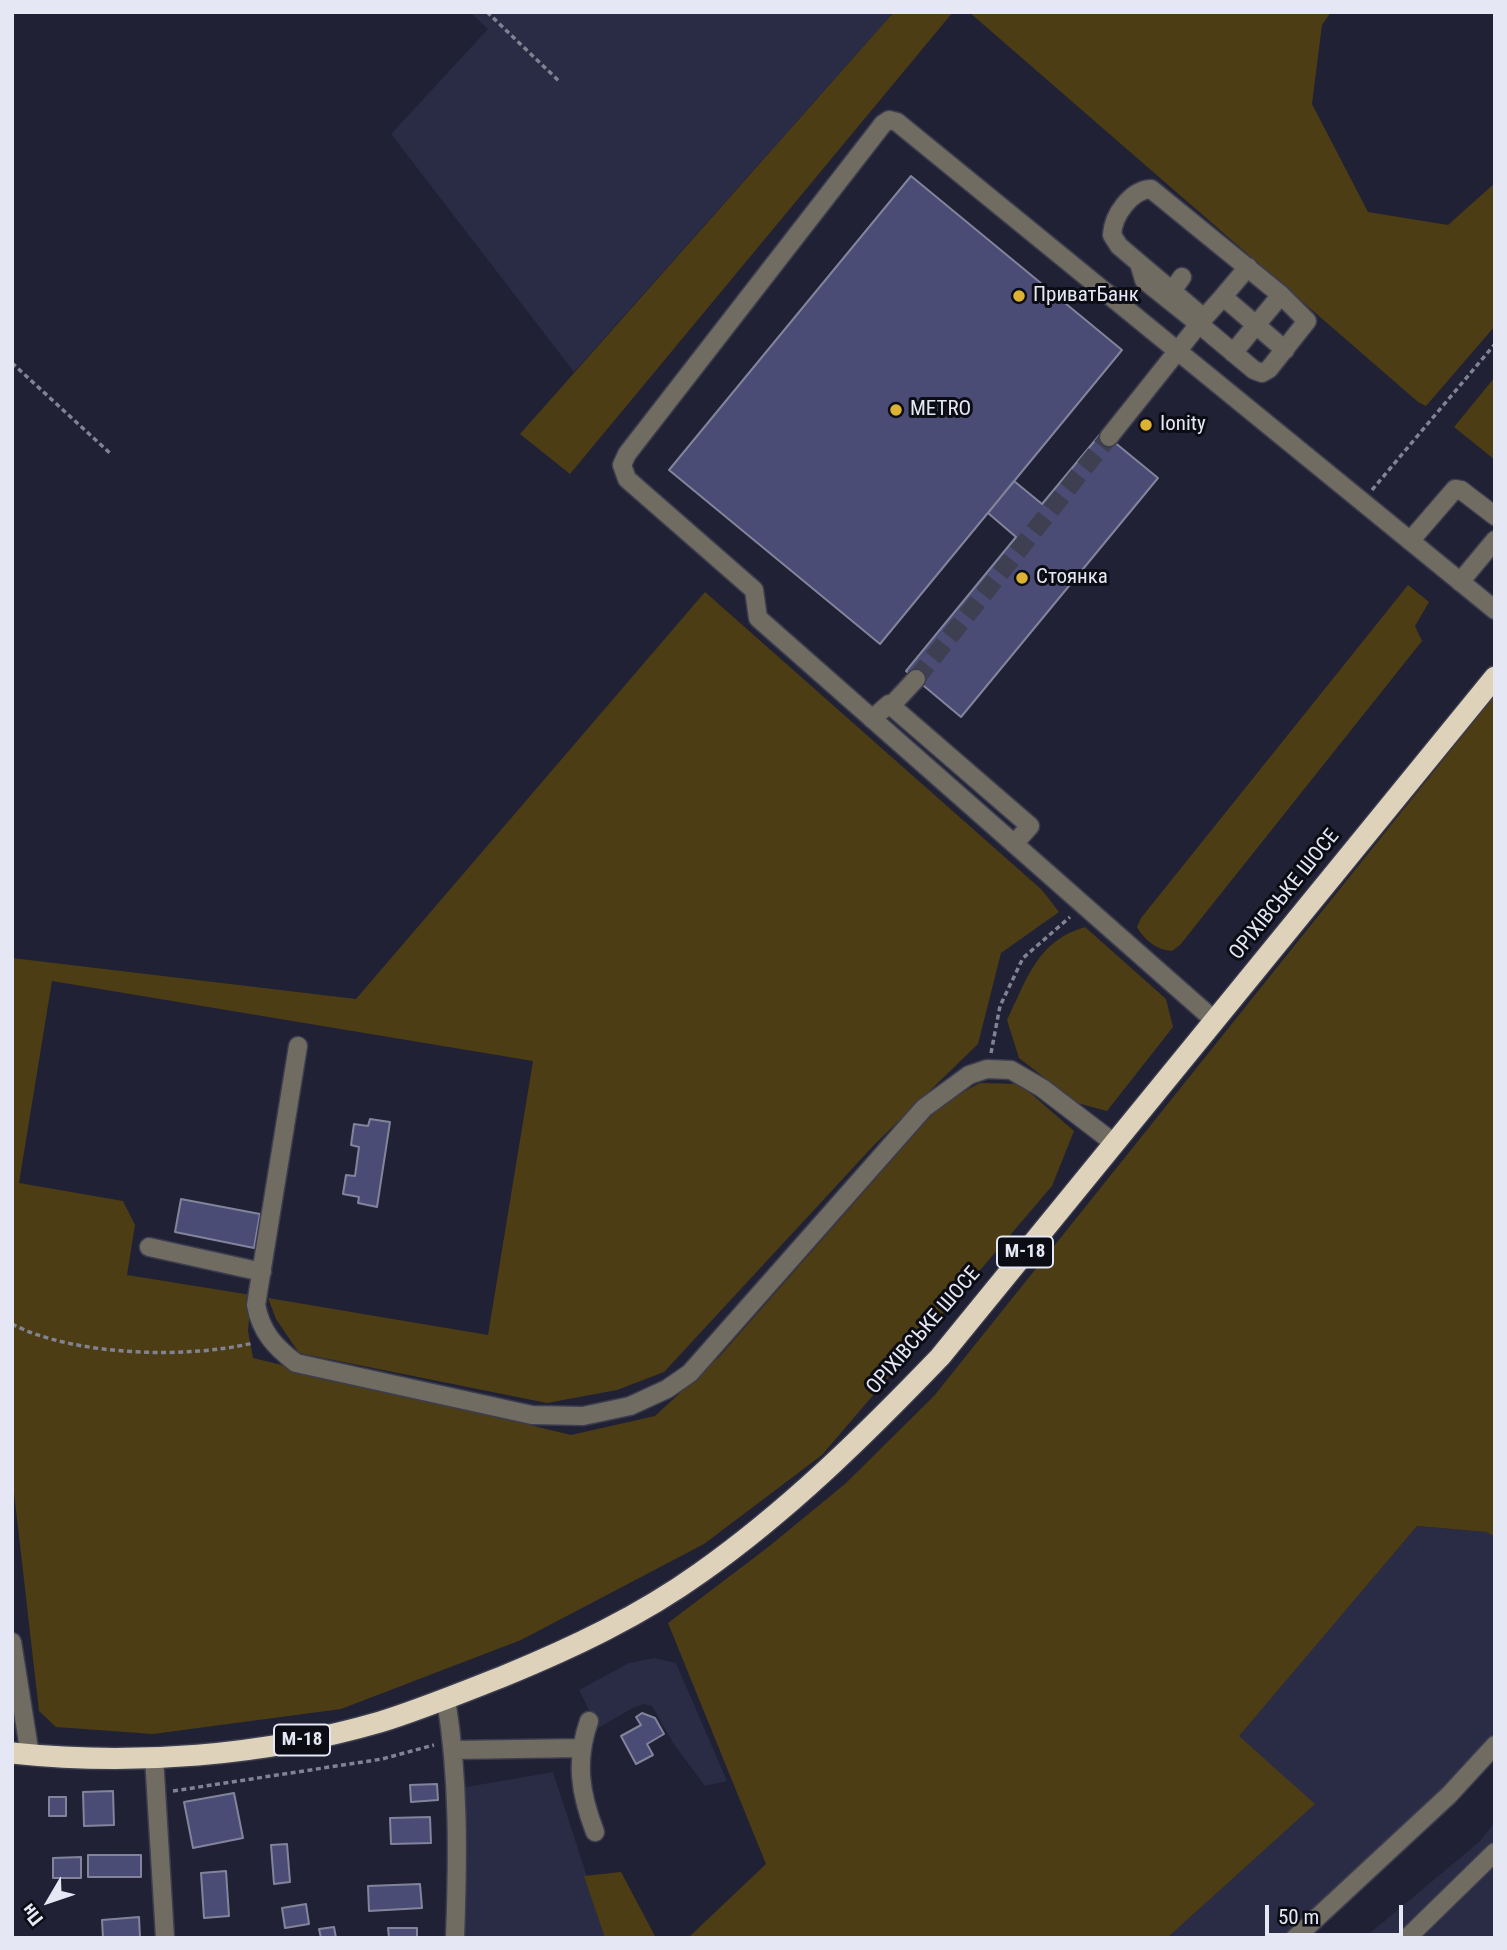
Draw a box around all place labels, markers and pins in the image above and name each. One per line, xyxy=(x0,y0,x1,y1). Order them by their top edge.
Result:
place label: ПриватБанк xyxy=(1033,283,1139,309)
marker: ПриватБанк xyxy=(1011,288,1027,304)
place label: METRO xyxy=(910,397,971,423)
marker: METRO xyxy=(888,402,904,418)
place label: Ionity xyxy=(1160,412,1206,438)
marker: Ionity xyxy=(1138,417,1154,433)
place label: Стоянка xyxy=(1036,565,1108,591)
marker: Стоянка xyxy=(1014,570,1030,586)

